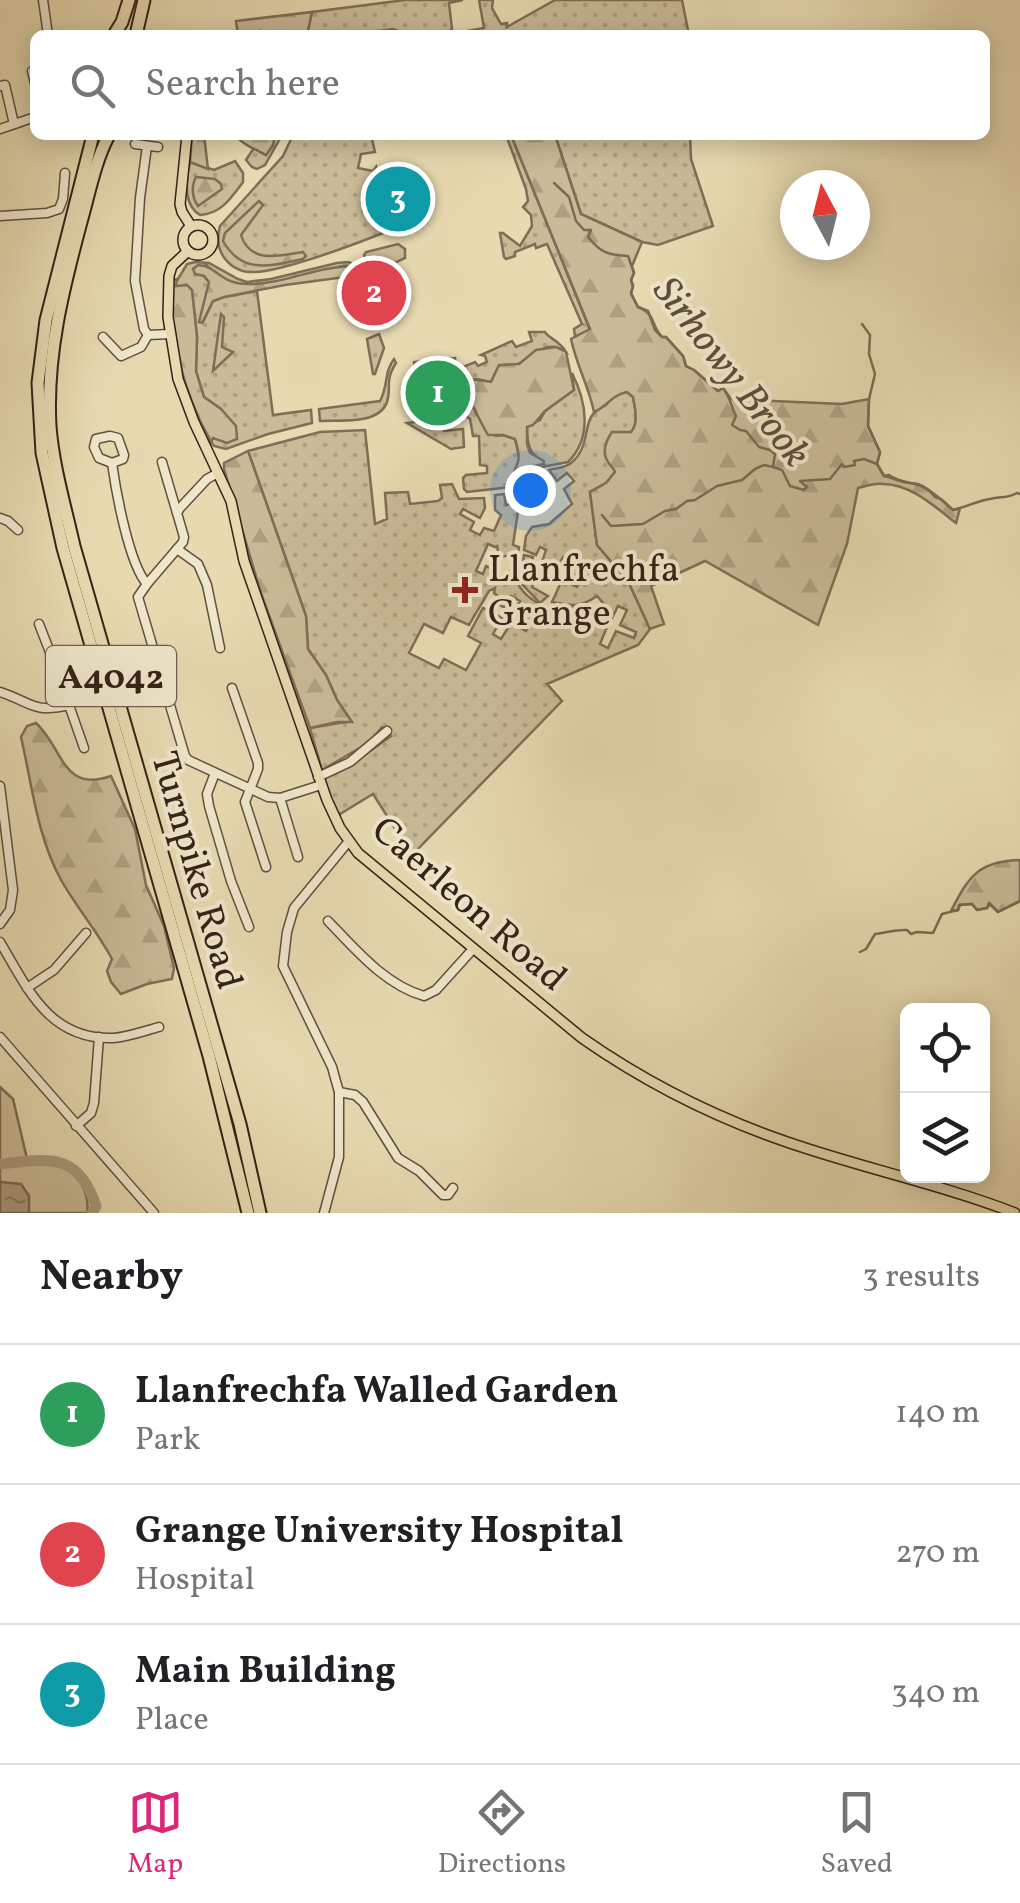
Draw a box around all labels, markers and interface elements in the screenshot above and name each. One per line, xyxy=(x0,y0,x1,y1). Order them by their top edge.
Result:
search box xyxy=(30,30,990,140)
icon: search xyxy=(65,58,120,113)
text: Search here xyxy=(145,59,340,112)
pin: 3 xyxy=(366,162,430,236)
north arrow xyxy=(780,170,870,260)
pin: 2 xyxy=(342,256,406,330)
water label: Sirhowy Brook xyxy=(638,266,822,480)
pin: 1 xyxy=(406,356,470,430)
your location xyxy=(505,465,556,516)
place label: Llanfrechfa Grange xyxy=(488,545,680,642)
marker: Llanfrechfa Grange xyxy=(452,577,478,603)
road number: A4042 xyxy=(46,646,176,706)
street label: Turnpike Road xyxy=(135,746,254,996)
street label: Caerleon Road xyxy=(358,806,577,1005)
map controls xyxy=(900,1003,990,1183)
button: locate xyxy=(900,1003,990,1093)
button: layers xyxy=(900,1093,990,1183)
text: Nearby xyxy=(40,1249,183,1308)
text: 3 results xyxy=(862,1256,980,1300)
text: Llanfrechfa Walled Garden xyxy=(135,1366,619,1419)
text: 1 xyxy=(66,1392,79,1436)
text: 140 m xyxy=(895,1392,980,1436)
text: Park xyxy=(135,1419,200,1463)
text: Grange University Hospital xyxy=(135,1506,623,1559)
text: 2 xyxy=(64,1532,81,1576)
text: 270 m xyxy=(895,1532,980,1576)
text: Hospital xyxy=(135,1559,255,1603)
text: Main Building xyxy=(135,1646,396,1699)
text: 3 xyxy=(64,1672,81,1716)
text: 340 m xyxy=(891,1672,980,1716)
text: Place xyxy=(135,1699,209,1743)
tab: Map xyxy=(127,1785,183,1884)
tab: Directions xyxy=(438,1785,566,1884)
tab: Saved xyxy=(821,1785,893,1884)

